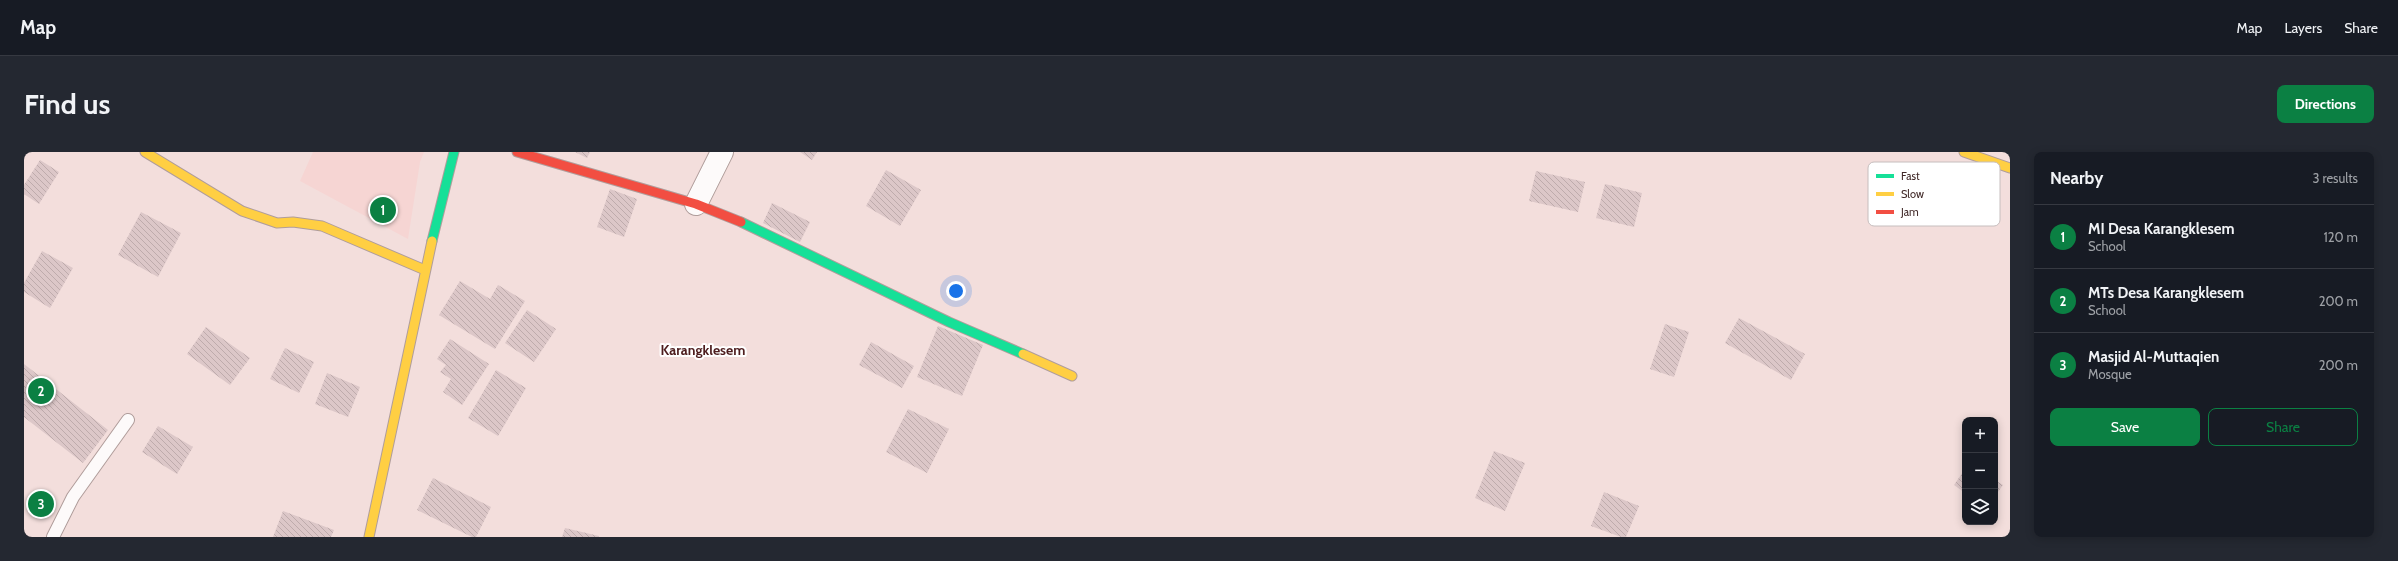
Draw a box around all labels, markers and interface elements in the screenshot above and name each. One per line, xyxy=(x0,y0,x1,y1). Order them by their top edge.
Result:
text: Map xyxy=(20,16,56,39)
text: Map xyxy=(2237,19,2262,37)
text: Layers xyxy=(2284,19,2322,37)
text: Share xyxy=(2344,19,2378,37)
button: Directions xyxy=(2277,85,2374,123)
text: Find us xyxy=(24,87,110,121)
legend xyxy=(1868,162,2000,226)
text: Nearby xyxy=(2050,168,2103,188)
text: Fast xyxy=(1901,169,1920,183)
text: 3 results xyxy=(2312,170,2358,186)
text: Slow xyxy=(1901,187,1924,201)
pin: 1 xyxy=(370,195,396,225)
text: Jam xyxy=(1900,205,1919,219)
text: MI Desa Karangklesem xyxy=(2088,220,2235,238)
text: 1 xyxy=(2061,229,2065,245)
text: 120 m xyxy=(2324,229,2358,245)
text: School xyxy=(2088,238,2126,254)
your location xyxy=(946,281,966,301)
text: MTs Desa Karangklesem xyxy=(2088,284,2244,302)
text: 2 xyxy=(2060,293,2066,309)
text: 200 m xyxy=(2319,293,2358,309)
text: School xyxy=(2088,302,2126,318)
district label: Karangklesem xyxy=(661,341,745,359)
text: Masjid Al-Muttaqien xyxy=(2088,348,2219,366)
text: 3 xyxy=(2059,357,2067,373)
text: 200 m xyxy=(2319,357,2358,373)
text: Mosque xyxy=(2088,366,2132,382)
pin: 2 xyxy=(28,376,54,406)
button: Save xyxy=(2050,408,2200,446)
button: Share xyxy=(2208,408,2358,446)
map controls xyxy=(1962,417,1998,525)
button: + xyxy=(1962,417,1998,453)
button: − xyxy=(1962,453,1998,489)
pin: 3 xyxy=(28,489,54,519)
button: layers xyxy=(1962,489,1998,525)

